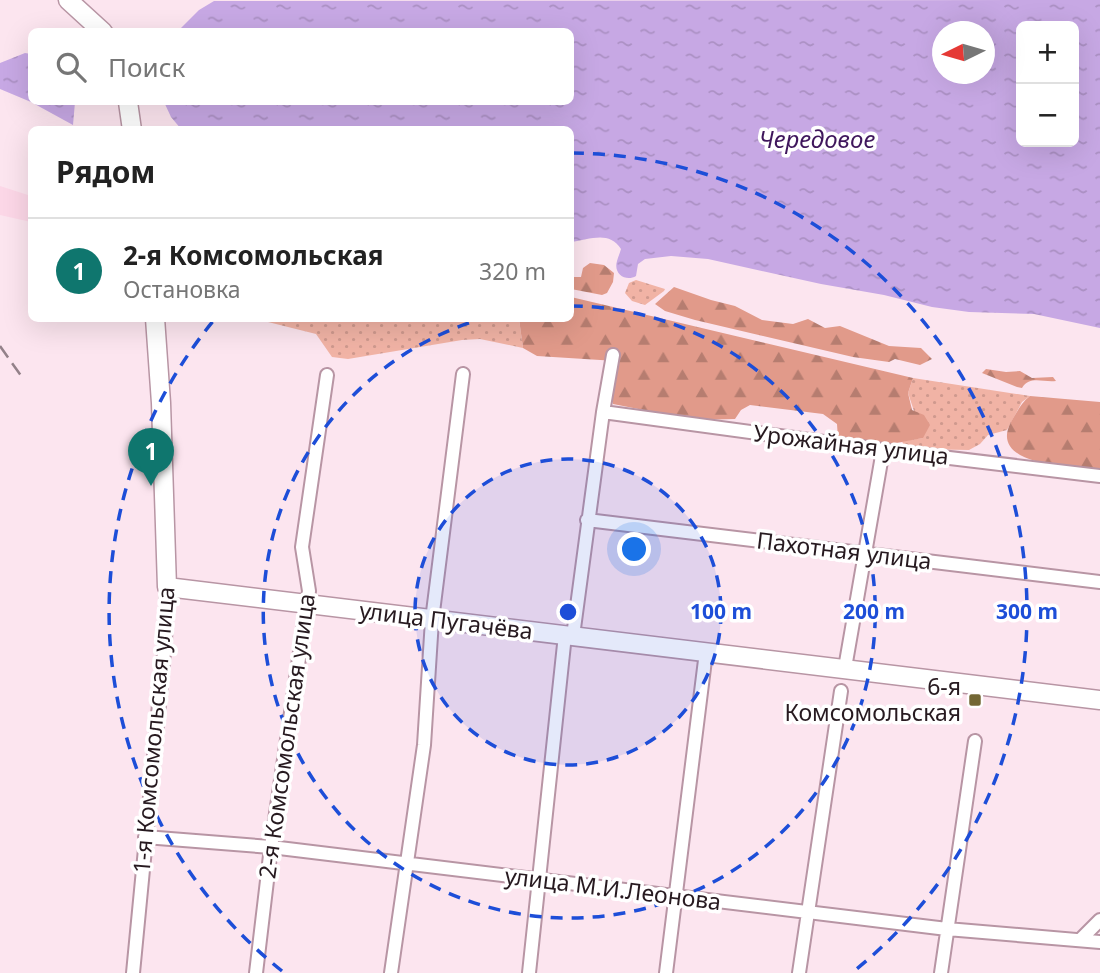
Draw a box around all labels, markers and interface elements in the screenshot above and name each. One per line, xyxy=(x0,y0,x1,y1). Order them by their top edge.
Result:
north arrow xyxy=(932,21,995,84)
map controls xyxy=(1016,21,1079,147)
button: + xyxy=(1016,21,1079,84)
search box xyxy=(28,28,574,105)
icon: search xyxy=(52,48,90,86)
text: Поиск xyxy=(108,49,185,85)
button: − xyxy=(1016,84,1079,147)
water label: Чередовое xyxy=(759,122,875,155)
text: Рядом xyxy=(56,151,155,192)
text: 2-я Комсомольская xyxy=(123,237,383,273)
text: 1 xyxy=(72,255,86,287)
text: 320 m xyxy=(479,255,546,287)
text: Остановка xyxy=(123,273,241,305)
street label: Урожайная улица xyxy=(752,416,951,472)
pin: 1 xyxy=(128,428,174,486)
street label: Пахотная улица xyxy=(755,523,933,577)
your location xyxy=(617,532,651,566)
street label: 1-я Комсомольская улица xyxy=(125,585,181,875)
street label: 2-я Комсомольская улица xyxy=(250,591,322,880)
street label: улица Пугачёва xyxy=(358,593,535,647)
text: 100 m xyxy=(690,597,752,625)
text: 200 m xyxy=(843,597,905,625)
text: 300 m xyxy=(996,597,1058,625)
centre of rings xyxy=(556,600,580,624)
place label: 6-я Комсомольская xyxy=(784,670,961,728)
marker: 6-я Комсомольская xyxy=(967,692,983,708)
street label: улица М.И.Леонова xyxy=(503,859,723,917)

